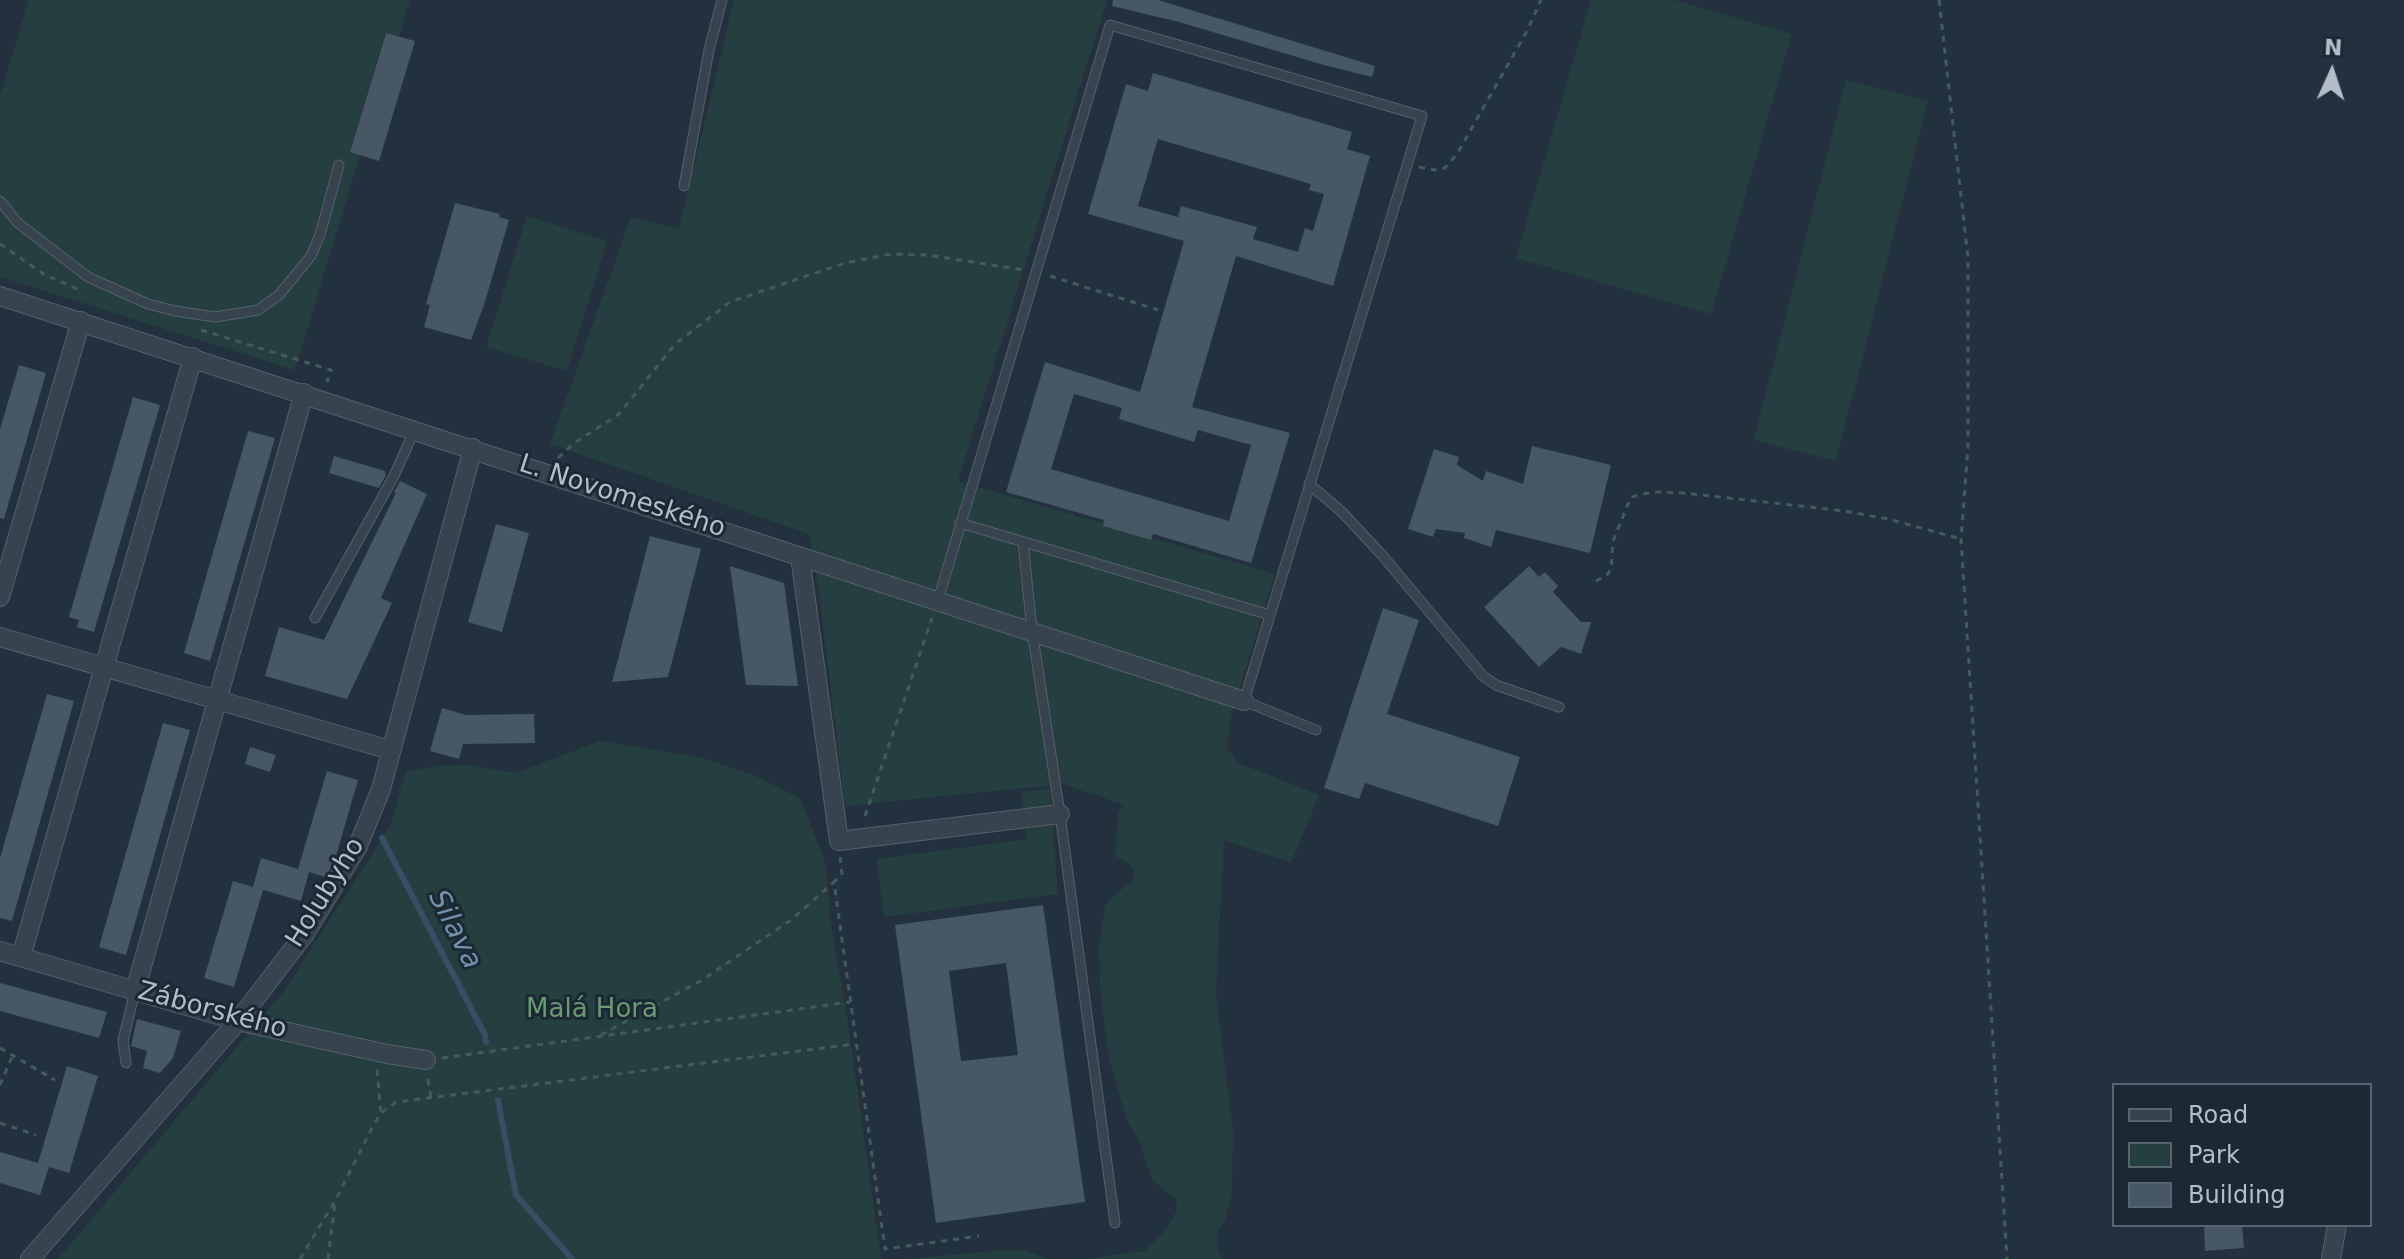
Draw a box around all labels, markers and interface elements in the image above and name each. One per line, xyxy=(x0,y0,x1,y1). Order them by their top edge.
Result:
north arrow xyxy=(2292,32,2372,112)
text: N xyxy=(2323,35,2343,60)
street label: L. Novomeského xyxy=(515,449,729,545)
street label: Holubyho xyxy=(280,832,372,954)
water label: Silava xyxy=(420,885,488,975)
street label: Záborského xyxy=(134,976,290,1046)
park label: Malá Hora xyxy=(526,994,658,1026)
legend xyxy=(2112,1083,2372,1227)
text: Road xyxy=(2188,1101,2248,1129)
text: Park xyxy=(2188,1141,2240,1169)
text: Building xyxy=(2188,1181,2285,1209)

